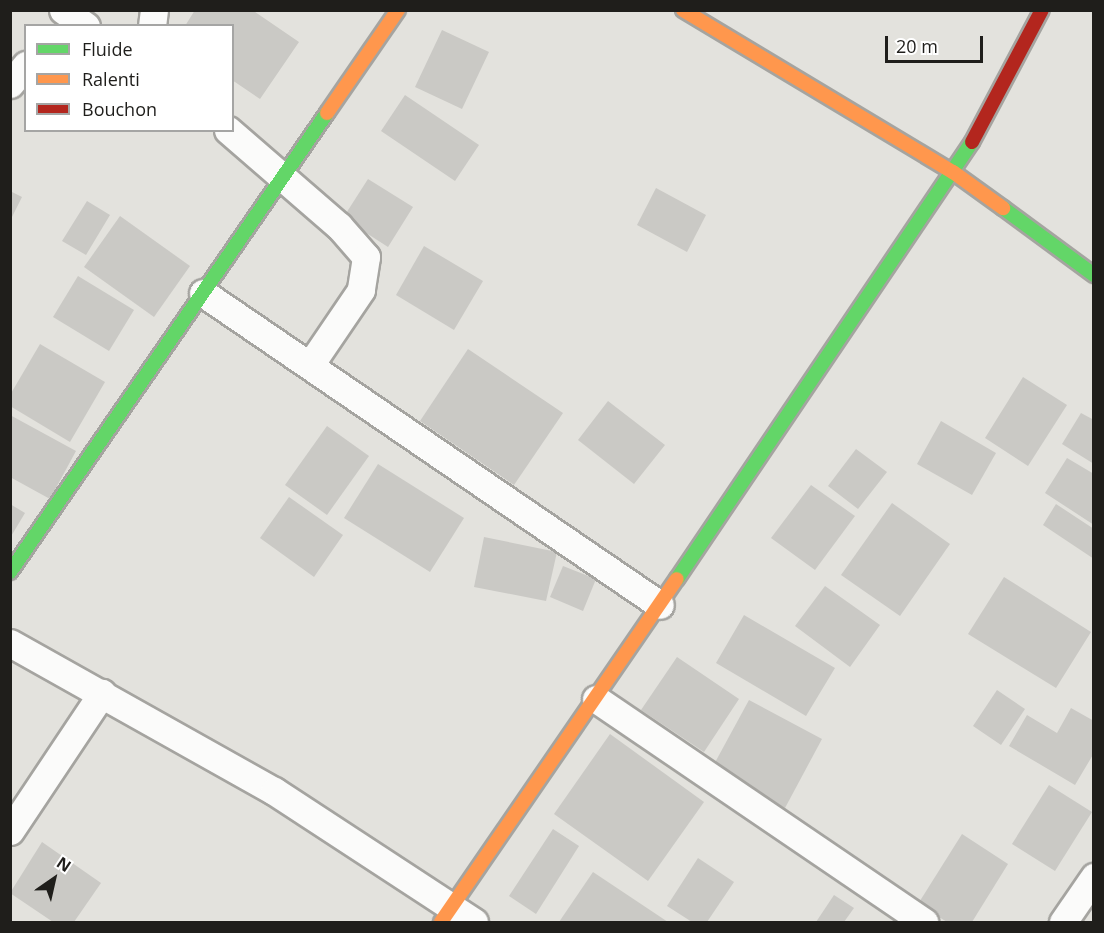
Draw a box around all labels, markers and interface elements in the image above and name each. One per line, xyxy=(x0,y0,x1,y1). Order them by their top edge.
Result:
legend xyxy=(24,24,234,132)
scale bar xyxy=(888,24,986,62)
text: 20 m xyxy=(896,34,938,58)
text: Fluide xyxy=(82,37,133,61)
text: Ralenti xyxy=(82,67,140,91)
text: Bouchon xyxy=(82,97,157,121)
north arrow xyxy=(24,849,84,909)
text: N xyxy=(53,851,76,877)

